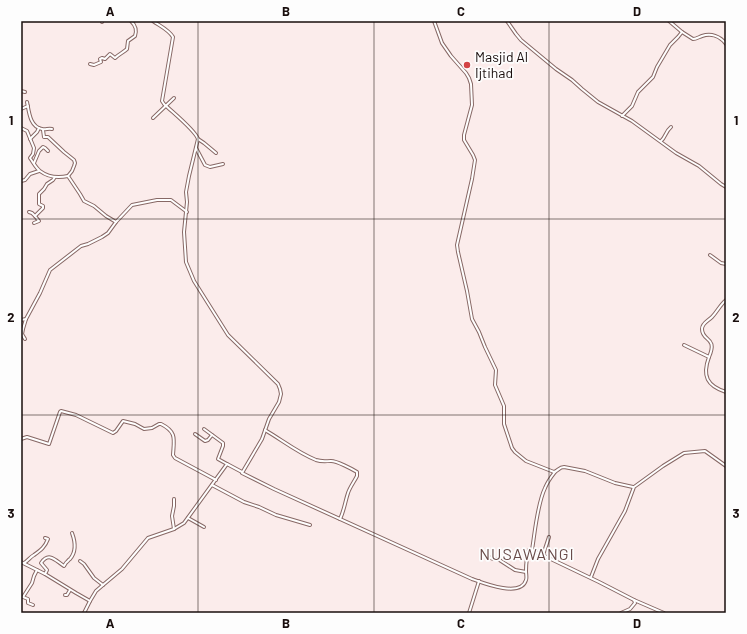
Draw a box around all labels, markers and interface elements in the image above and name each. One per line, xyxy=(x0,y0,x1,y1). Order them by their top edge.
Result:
text: A xyxy=(106,3,115,19)
text: B xyxy=(282,3,290,19)
text: C xyxy=(457,3,465,19)
text: D xyxy=(633,3,641,19)
place label: Masjid Al Ijtihad xyxy=(475,48,528,81)
marker: Masjid Al Ijtihad xyxy=(462,60,472,70)
text: 1 xyxy=(9,112,13,128)
text: 1 xyxy=(734,112,738,128)
text: 2 xyxy=(7,309,15,325)
text: 2 xyxy=(732,309,740,325)
text: 3 xyxy=(7,505,15,521)
text: 3 xyxy=(732,505,740,521)
district label: NUSAWANGI xyxy=(479,544,575,563)
text: A xyxy=(106,615,115,631)
text: B xyxy=(282,615,290,631)
text: C xyxy=(457,615,465,631)
text: D xyxy=(633,615,641,631)

